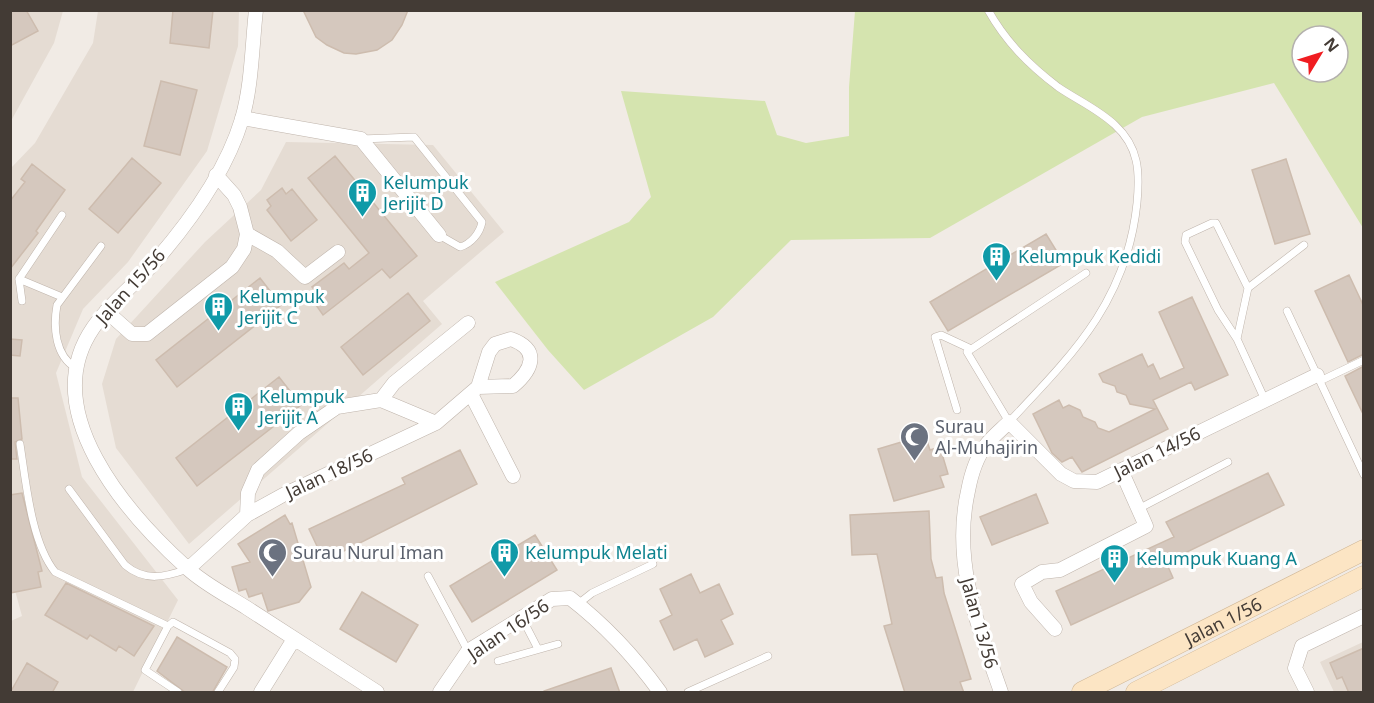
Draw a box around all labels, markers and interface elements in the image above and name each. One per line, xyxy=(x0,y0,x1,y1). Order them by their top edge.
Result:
north arrow xyxy=(1290,24,1350,84)
text: N xyxy=(1319,33,1344,57)
place label: Kelumpuk Jerijit D xyxy=(381,170,469,215)
building icon: Kelumpuk Jerijit D xyxy=(346,176,378,218)
building icon: Kelumpuk Kedidi xyxy=(981,240,1013,282)
street label: Jalan 15/56 xyxy=(88,243,170,330)
place label: Kelumpuk Kedidi xyxy=(1018,244,1161,268)
place label: Kelumpuk Jerijit C xyxy=(237,284,325,329)
building icon: Kelumpuk Jerijit C xyxy=(202,290,234,332)
place label: Kelumpuk Jerijit A xyxy=(257,384,345,429)
building icon: Kelumpuk Jerijit A xyxy=(222,390,254,432)
place label: Surau Al-Muhajirin xyxy=(935,414,1038,459)
mosque icon: Surau Al-Muhajirin xyxy=(898,420,930,462)
street label: Jalan 14/56 xyxy=(1108,421,1204,484)
street label: Jalan 18/56 xyxy=(280,442,376,504)
mosque icon: Surau Nurul Iman xyxy=(256,536,288,578)
building icon: Kelumpuk Melati xyxy=(488,536,520,578)
place label: Surau Nurul Iman xyxy=(293,540,444,564)
place label: Kelumpuk Melati xyxy=(525,540,668,564)
building icon: Kelumpuk Kuang A xyxy=(1099,542,1131,584)
place label: Kelumpuk Kuang A xyxy=(1136,546,1298,570)
street label: Jalan 13/56 xyxy=(955,573,1004,671)
street label: Jalan 1/56 xyxy=(1179,592,1266,651)
street label: Jalan 16/56 xyxy=(461,593,553,666)

